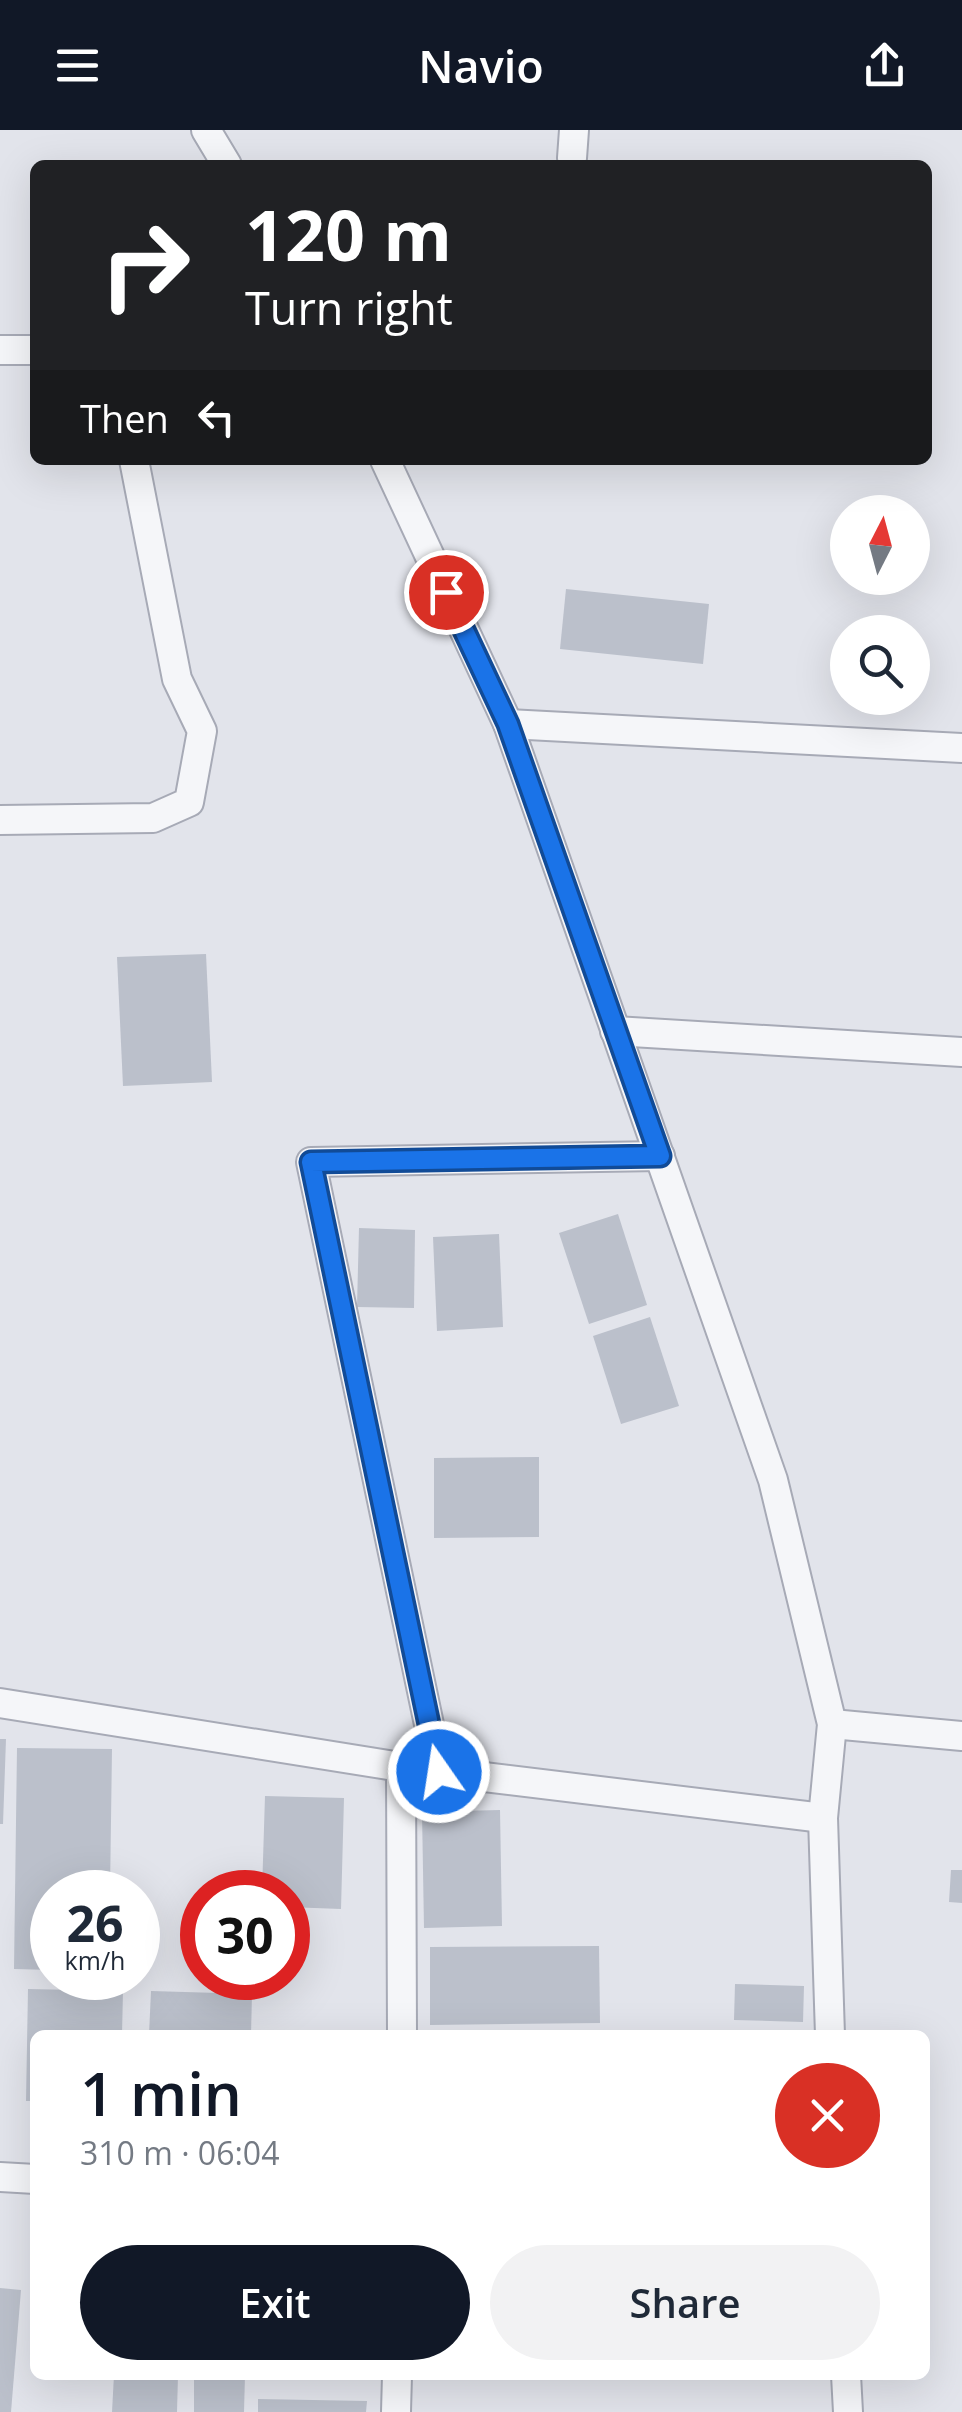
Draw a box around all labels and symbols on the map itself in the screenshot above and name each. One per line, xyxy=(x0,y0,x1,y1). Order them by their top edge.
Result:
north arrow xyxy=(830,495,930,595)
pin xyxy=(404,550,489,635)
position arrow xyxy=(387,1720,491,1824)
speed limit sign: 30 xyxy=(180,1870,310,2000)

